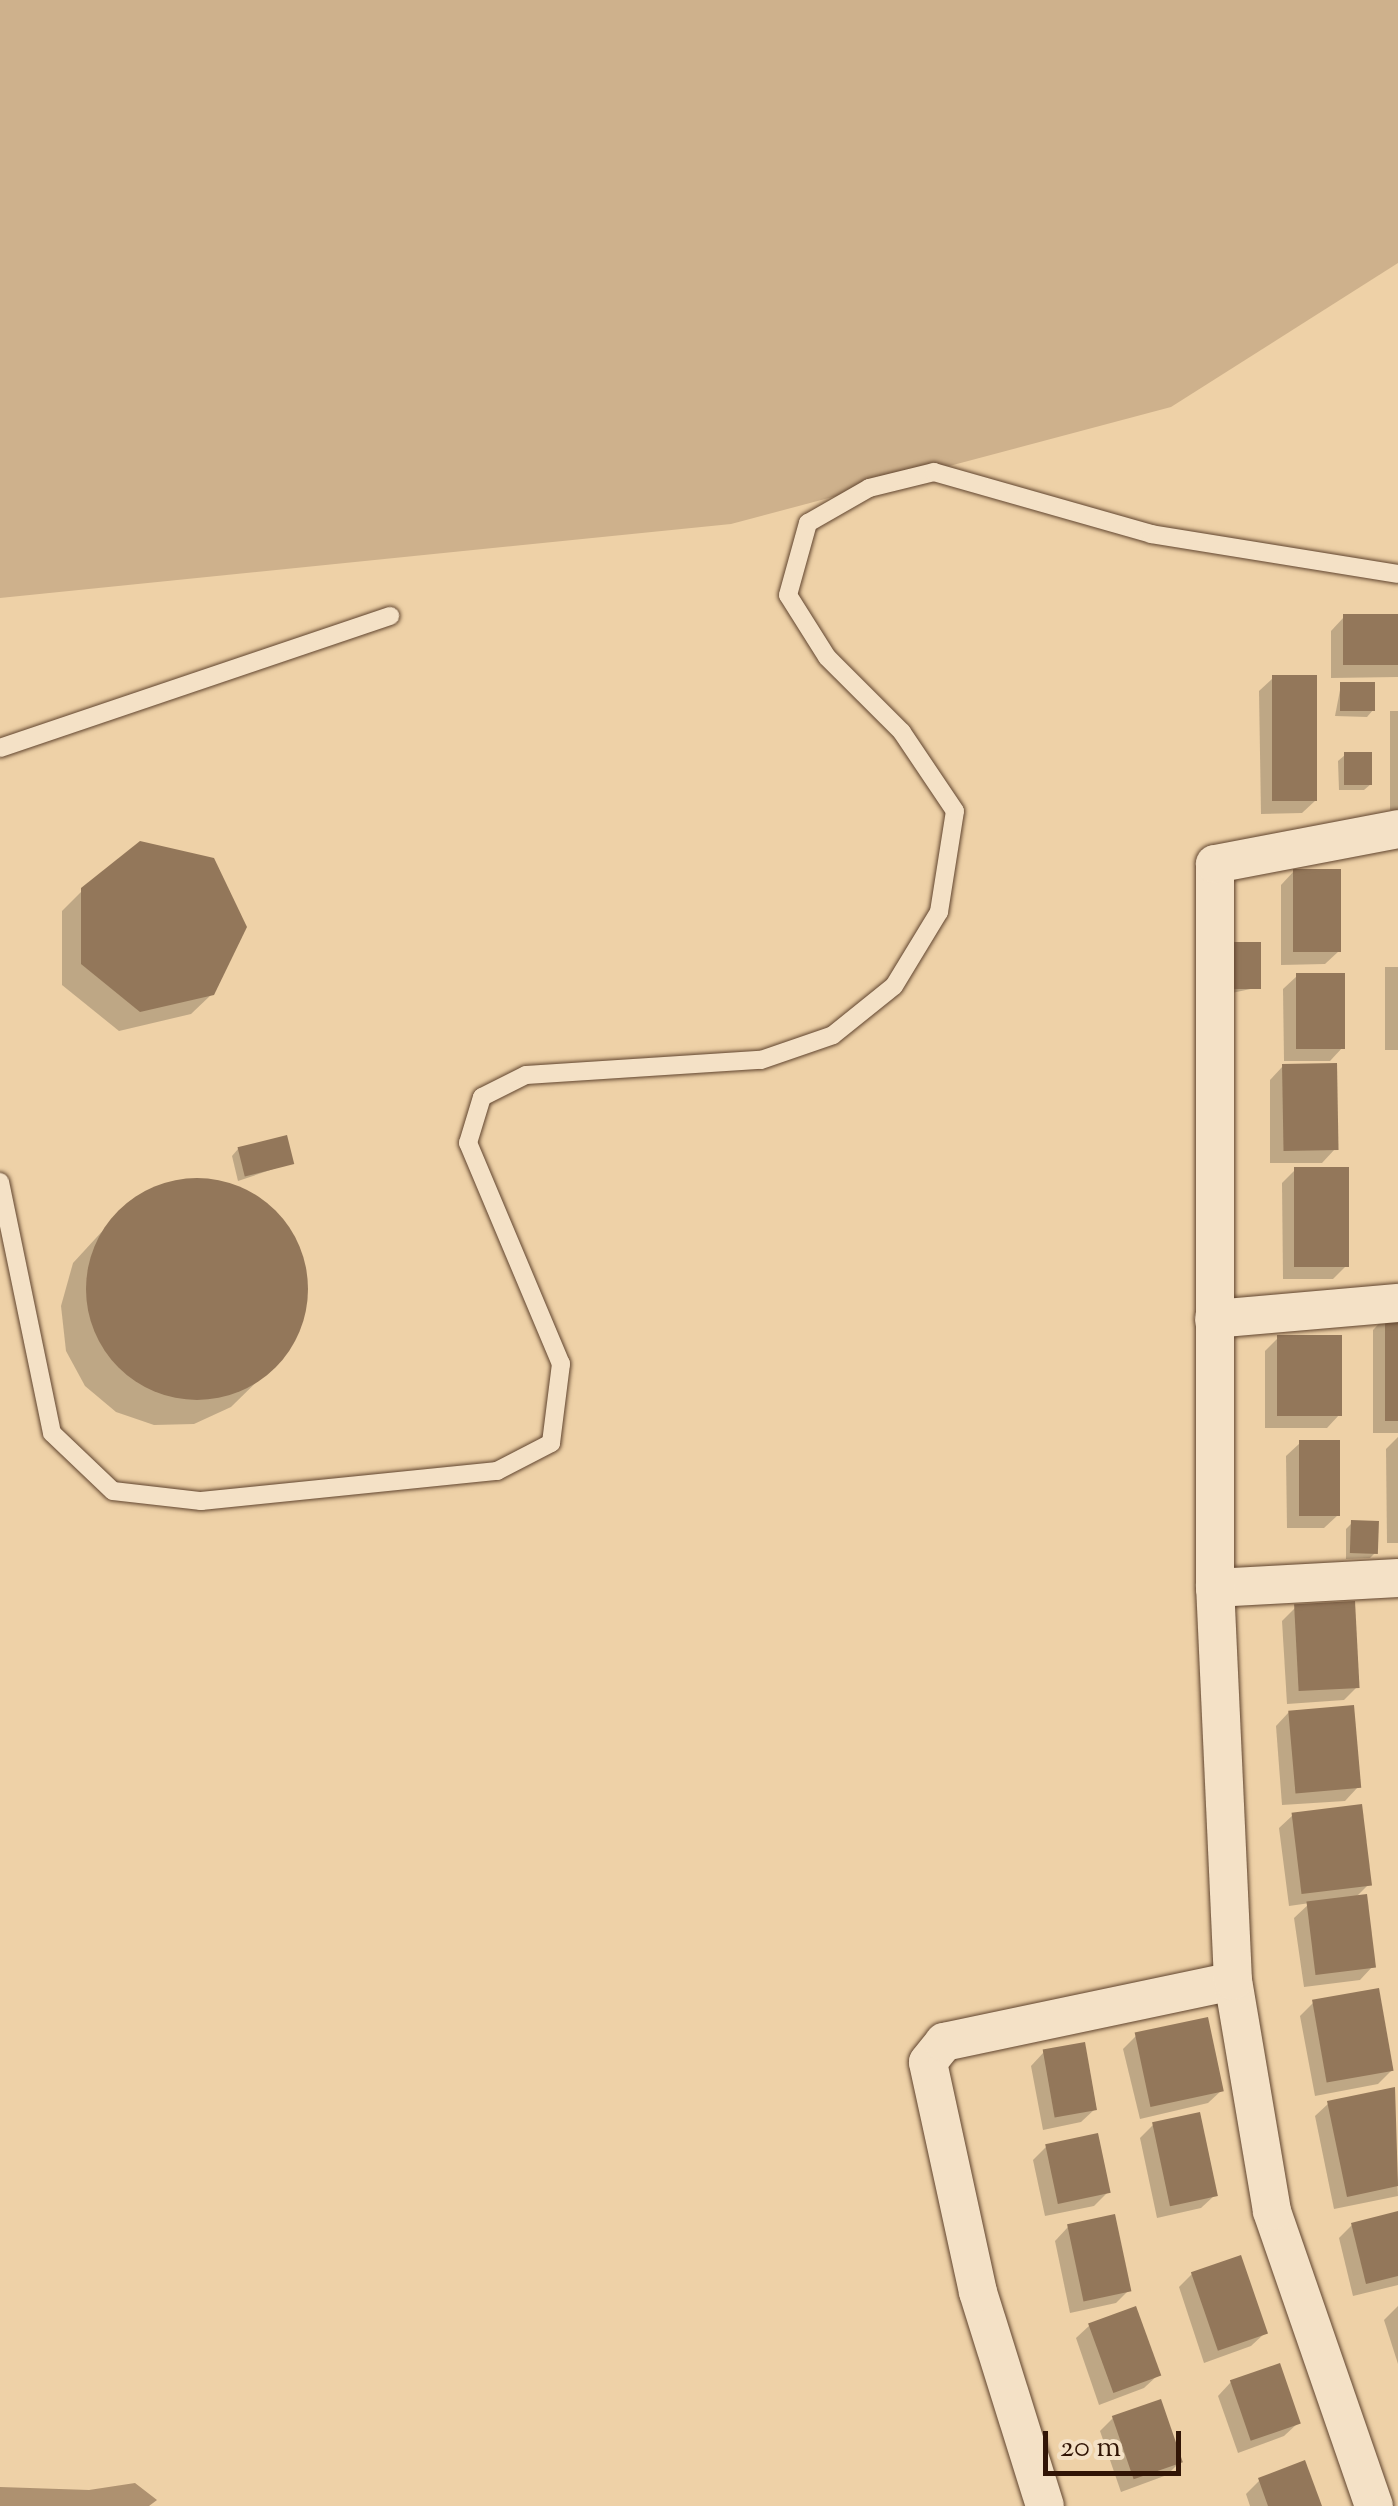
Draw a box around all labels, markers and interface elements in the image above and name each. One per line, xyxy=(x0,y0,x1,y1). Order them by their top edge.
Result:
scale bar xyxy=(1048,2411,1186,2473)
text: 20 m xyxy=(1060,2427,1121,2470)

